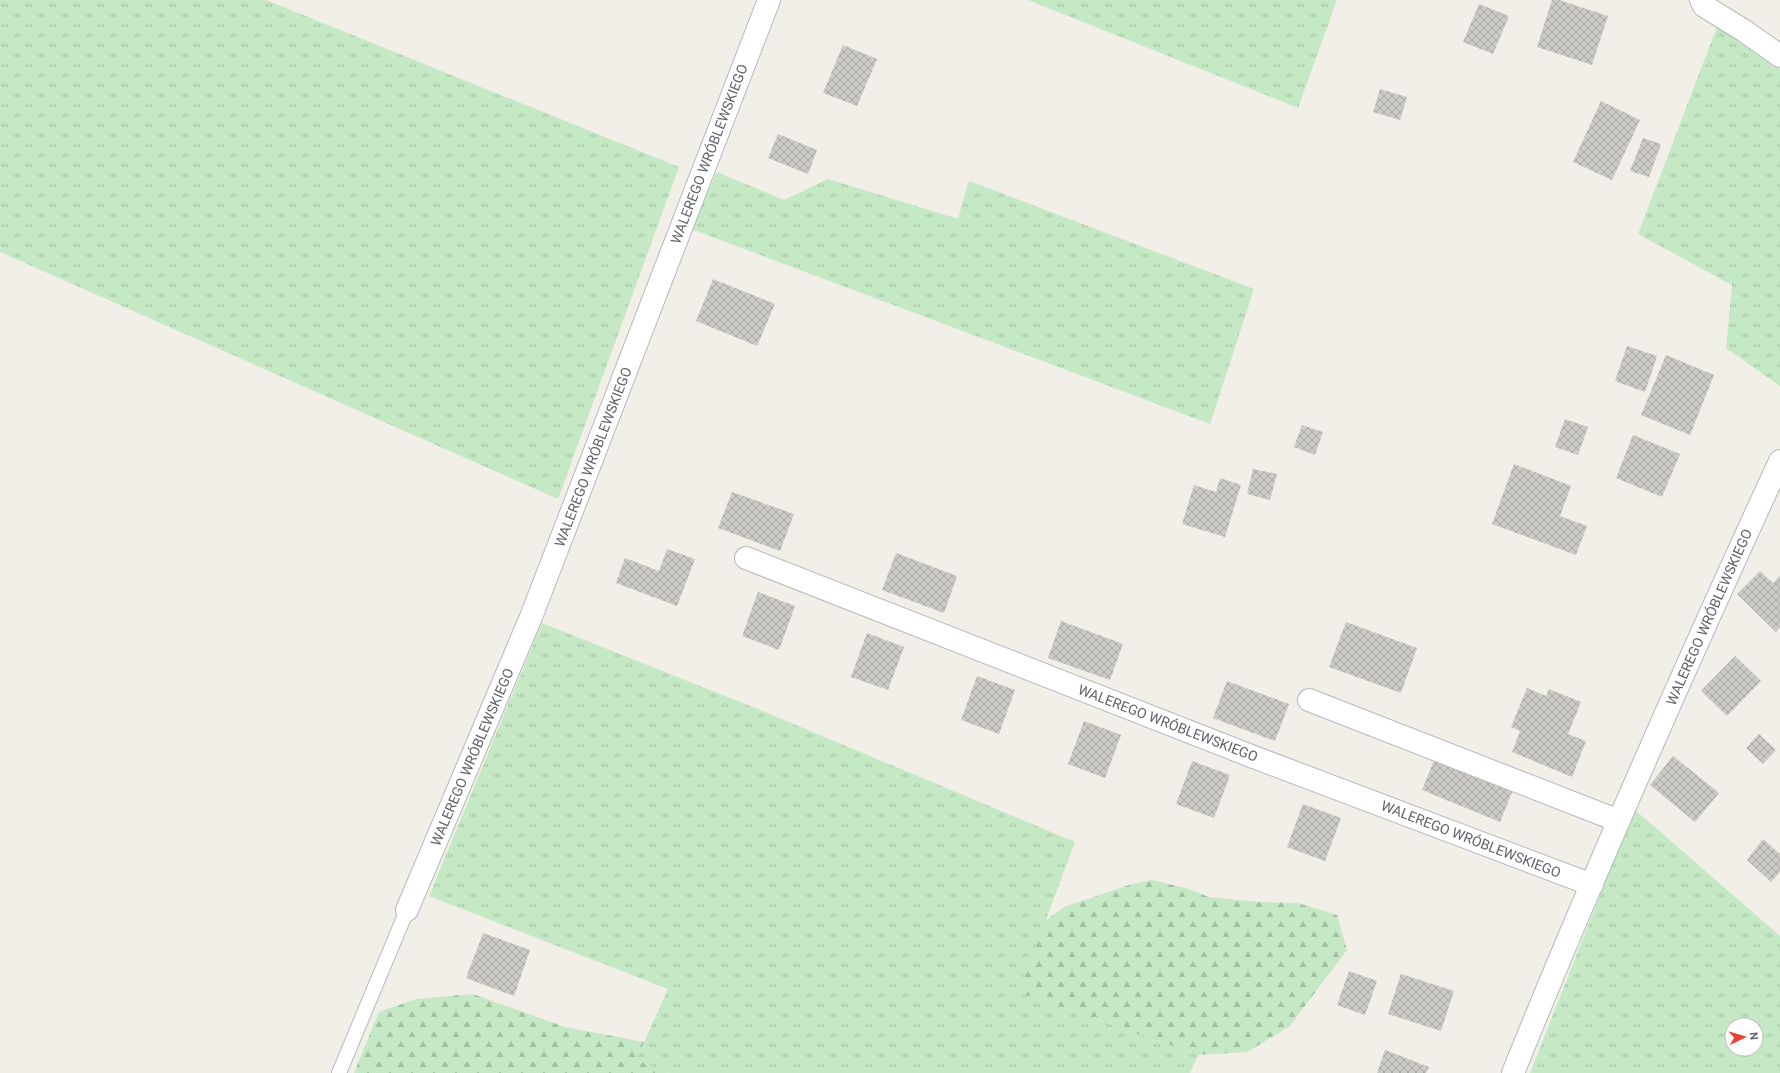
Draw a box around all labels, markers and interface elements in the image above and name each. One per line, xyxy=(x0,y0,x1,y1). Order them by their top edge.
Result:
street label: WALEREGO WRÓBLEWSKIEGO xyxy=(666,61,751,246)
street label: WALEREGO WRÓBLEWSKIEGO xyxy=(550,364,635,549)
street label: WALEREGO WRÓBLEWSKIEGO xyxy=(1662,526,1755,708)
street label: WALEREGO WRÓBLEWSKIEGO xyxy=(426,665,517,848)
street label: WALEREGO WRÓBLEWSKIEGO xyxy=(1076,680,1261,765)
street label: WALEREGO WRÓBLEWSKIEGO xyxy=(1379,796,1564,881)
north arrow xyxy=(1724,1017,1764,1057)
text: N xyxy=(1747,1032,1760,1041)

